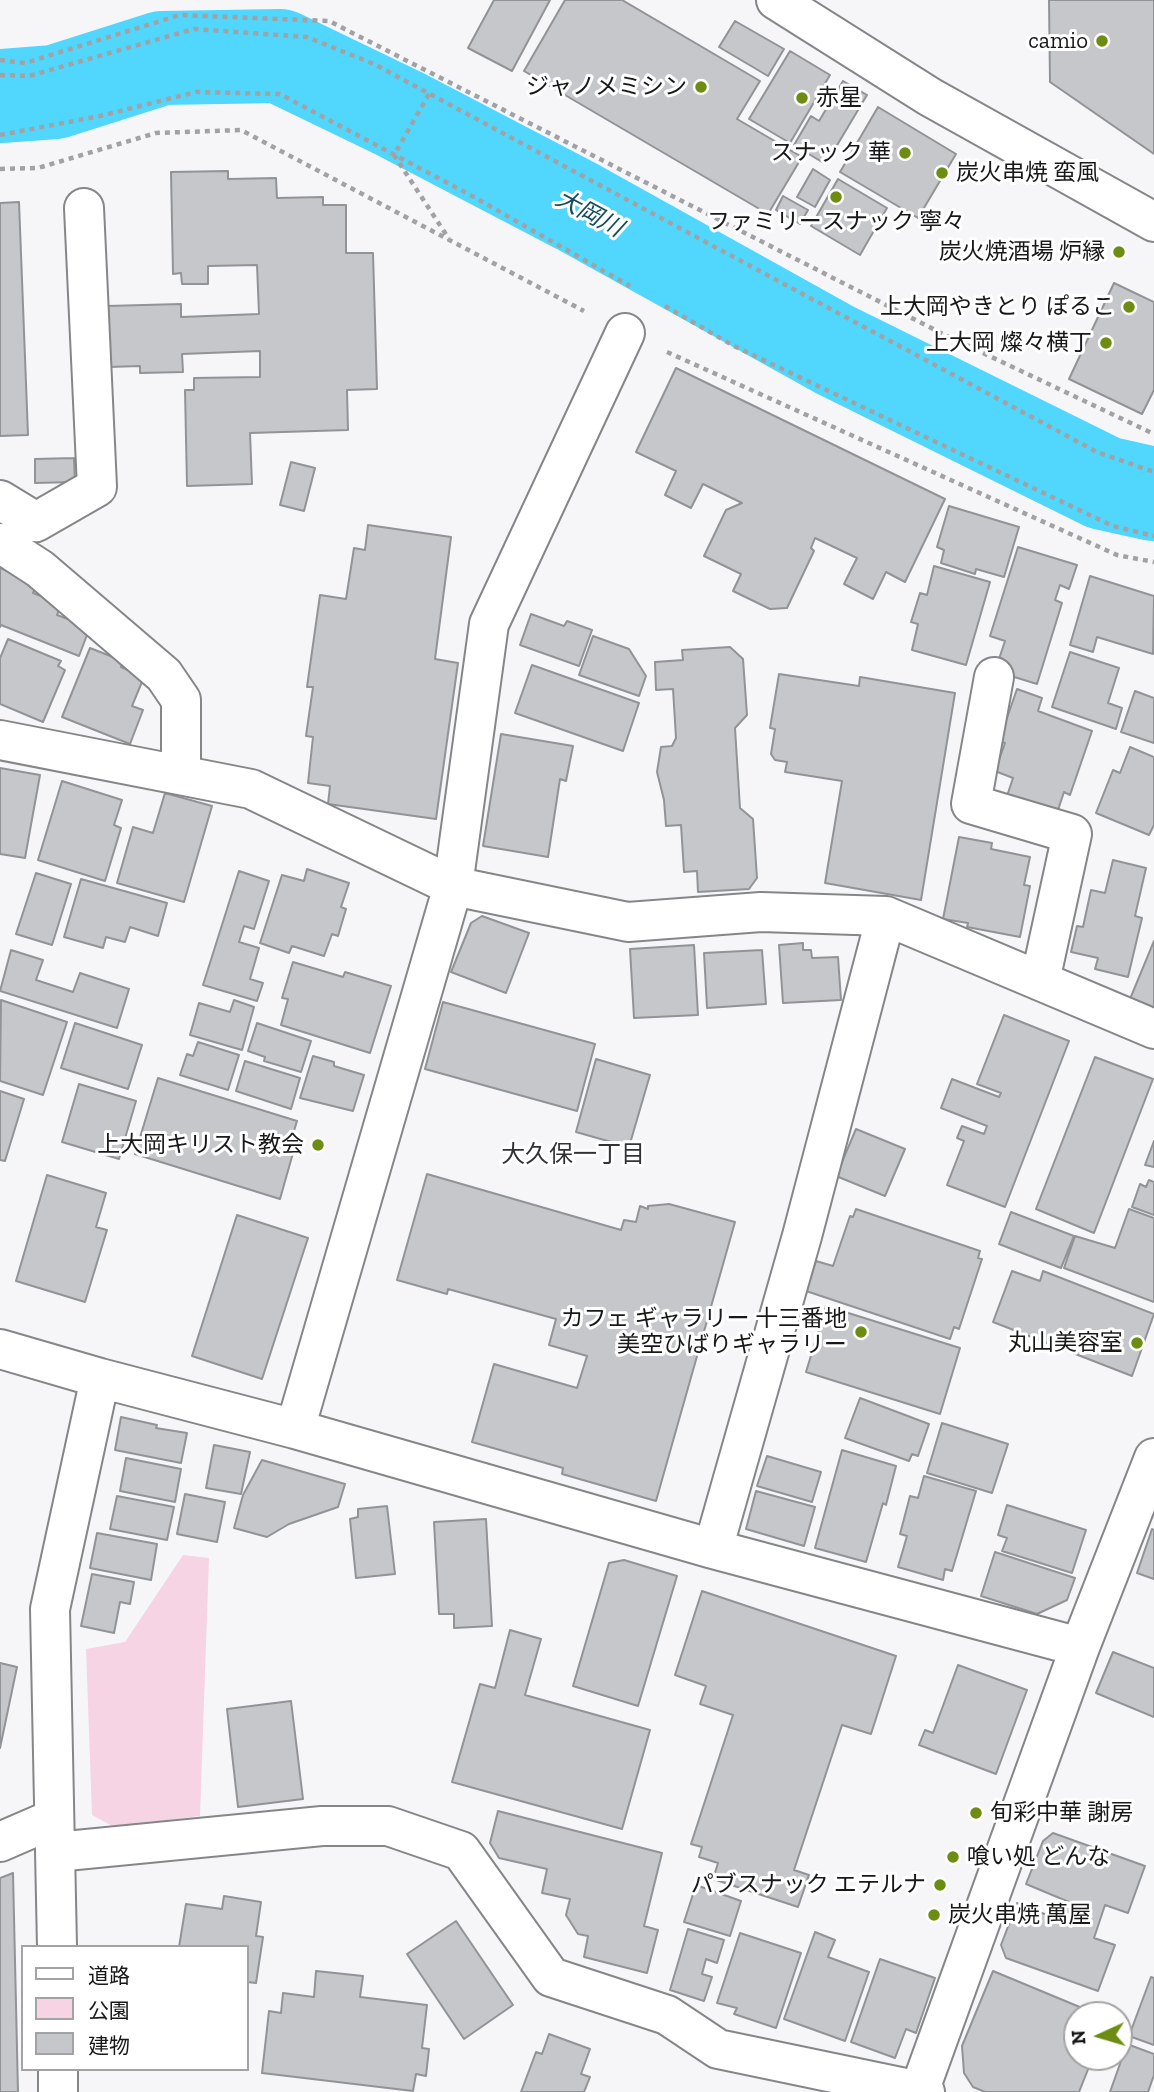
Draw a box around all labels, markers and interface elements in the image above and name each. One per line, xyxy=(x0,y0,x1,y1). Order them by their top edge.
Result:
place label: camio xyxy=(1028,27,1088,55)
marker: camio xyxy=(1094,33,1110,49)
place label: ジャノメミシン xyxy=(526,73,687,101)
marker: ジャノメミシン xyxy=(693,79,709,95)
place label: 赤星 xyxy=(816,84,862,112)
marker: 赤星 xyxy=(794,90,810,106)
place label: スナック 華 xyxy=(771,139,891,167)
marker: スナック 華 xyxy=(897,145,913,161)
place label: 炭火串焼 蛮風 xyxy=(956,159,1099,187)
marker: 炭火串焼 蛮風 xyxy=(934,165,950,181)
water label: 大岡川 xyxy=(550,184,628,244)
marker: ファミリースナック 寧々 xyxy=(828,189,844,205)
place label: ファミリースナック 寧々 xyxy=(707,208,965,236)
place label: 炭火焼酒場 炉縁 xyxy=(939,238,1105,266)
marker: 炭火焼酒場 炉縁 xyxy=(1111,244,1127,260)
place label: 上大岡やきとり ぽるこ xyxy=(880,293,1115,321)
marker: 上大岡やきとり ぽるこ xyxy=(1121,299,1137,315)
place label: 上大岡 燦々横丁 xyxy=(926,329,1092,357)
marker: 上大岡 燦々横丁 xyxy=(1098,335,1114,351)
place label: 上大岡キリスト教会 xyxy=(97,1131,304,1159)
marker: 上大岡キリスト教会 xyxy=(310,1137,326,1153)
district label: 大久保一丁目 xyxy=(501,1141,645,1169)
place label: カフェ ギャラリー 十三番地 美空ひばりギャラリー xyxy=(561,1305,847,1359)
marker: カフェ ギャラリー 十三番地 美空ひばりギャラリー xyxy=(853,1324,869,1340)
place label: 丸山美容室 xyxy=(1008,1329,1123,1357)
marker: 丸山美容室 xyxy=(1129,1335,1145,1351)
place label: 旬彩中華 謝房 xyxy=(990,1799,1133,1827)
marker: 旬彩中華 謝房 xyxy=(968,1805,984,1821)
place label: 喰い処 どんな xyxy=(967,1843,1110,1871)
marker: 喰い処 どんな xyxy=(945,1849,961,1865)
place label: パブスナック エテルナ xyxy=(691,1871,926,1899)
marker: パブスナック エテルナ xyxy=(932,1877,948,1893)
place label: 炭火串焼 萬屋 xyxy=(948,1901,1091,1929)
marker: 炭火串焼 萬屋 xyxy=(926,1907,942,1923)
legend xyxy=(21,1945,248,2071)
text: 道路 xyxy=(88,1963,130,1988)
text: 公園 xyxy=(88,1998,130,2023)
north arrow xyxy=(1063,2001,1133,2071)
text: N xyxy=(1067,2029,1091,2045)
text: 建物 xyxy=(88,2033,130,2058)

